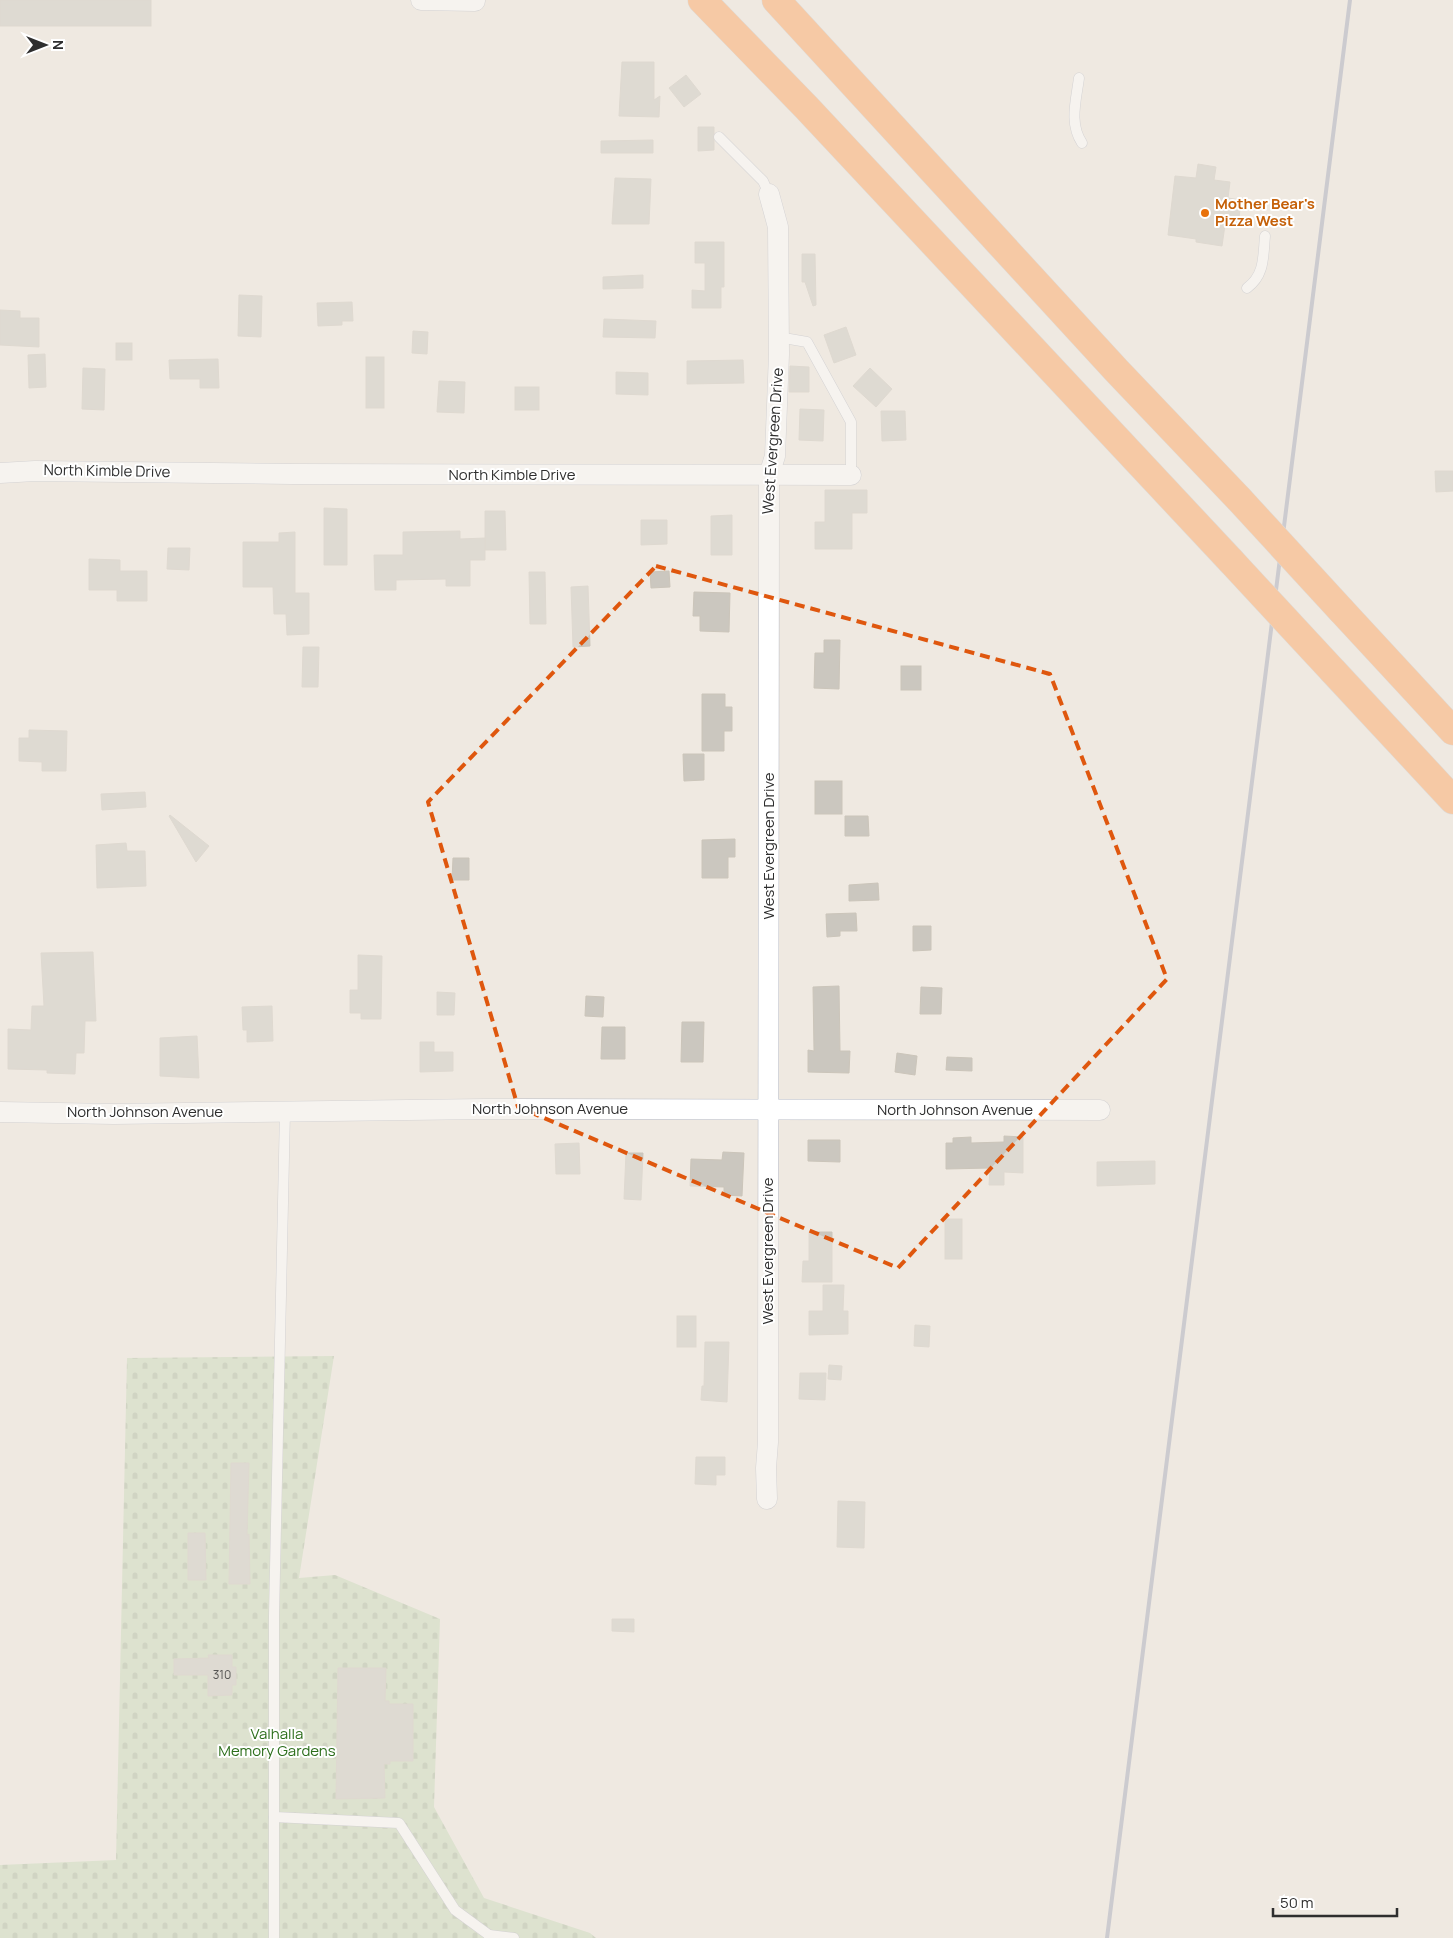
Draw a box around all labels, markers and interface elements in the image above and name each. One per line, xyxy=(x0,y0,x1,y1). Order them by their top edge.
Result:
north arrow xyxy=(20,20,70,70)
text: N xyxy=(49,40,68,50)
place label: Mother Bear's Pizza West xyxy=(1215,193,1315,231)
marker: Mother Bear's Pizza West xyxy=(1199,207,1211,219)
street label: West Evergreen Drive xyxy=(757,367,788,515)
street label: North Kimble Drive xyxy=(43,459,171,482)
street label: North Kimble Drive xyxy=(449,464,576,485)
street label: West Evergreen Drive xyxy=(758,772,779,919)
street label: North Johnson Avenue xyxy=(472,1098,628,1119)
street label: North Johnson Avenue xyxy=(877,1099,1033,1120)
street label: North Johnson Avenue xyxy=(67,1101,223,1122)
street label: West Evergreen Drive xyxy=(757,1177,778,1324)
house number: 310 xyxy=(213,1666,231,1683)
park label: Valhalla Memory Gardens xyxy=(218,1723,336,1761)
scale bar xyxy=(1273,1886,1397,1918)
text: 50 m xyxy=(1280,1892,1314,1913)

